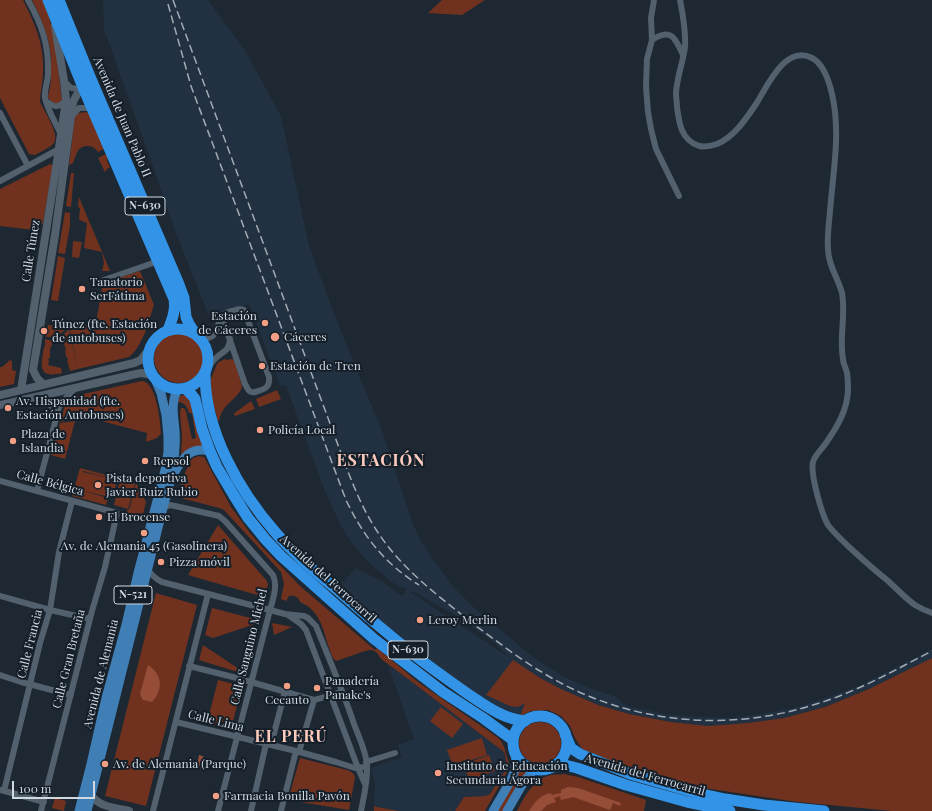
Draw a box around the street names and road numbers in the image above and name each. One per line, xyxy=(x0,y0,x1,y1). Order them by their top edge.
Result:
street label: Avenida de Juan Pablo II xyxy=(90,55,154,179)
road number: N-630 xyxy=(125,197,165,215)
street label: Calle Túnez xyxy=(19,219,43,283)
street label: Calle Bélgica xyxy=(15,467,85,499)
street label: Avenida del Ferrocarril xyxy=(277,532,379,626)
road number: N-521 xyxy=(114,586,152,604)
street label: Calle Sanguino Michel xyxy=(228,587,270,707)
street label: Calle Francia xyxy=(14,608,46,680)
street label: Calle Gran Bretaña xyxy=(50,608,88,710)
street label: Avenida de Alemania xyxy=(80,618,122,730)
road number: N-630 xyxy=(388,641,428,659)
street label: Calle Lima xyxy=(186,707,246,735)
street label: Avenida del Ferrocarril xyxy=(583,751,707,799)

